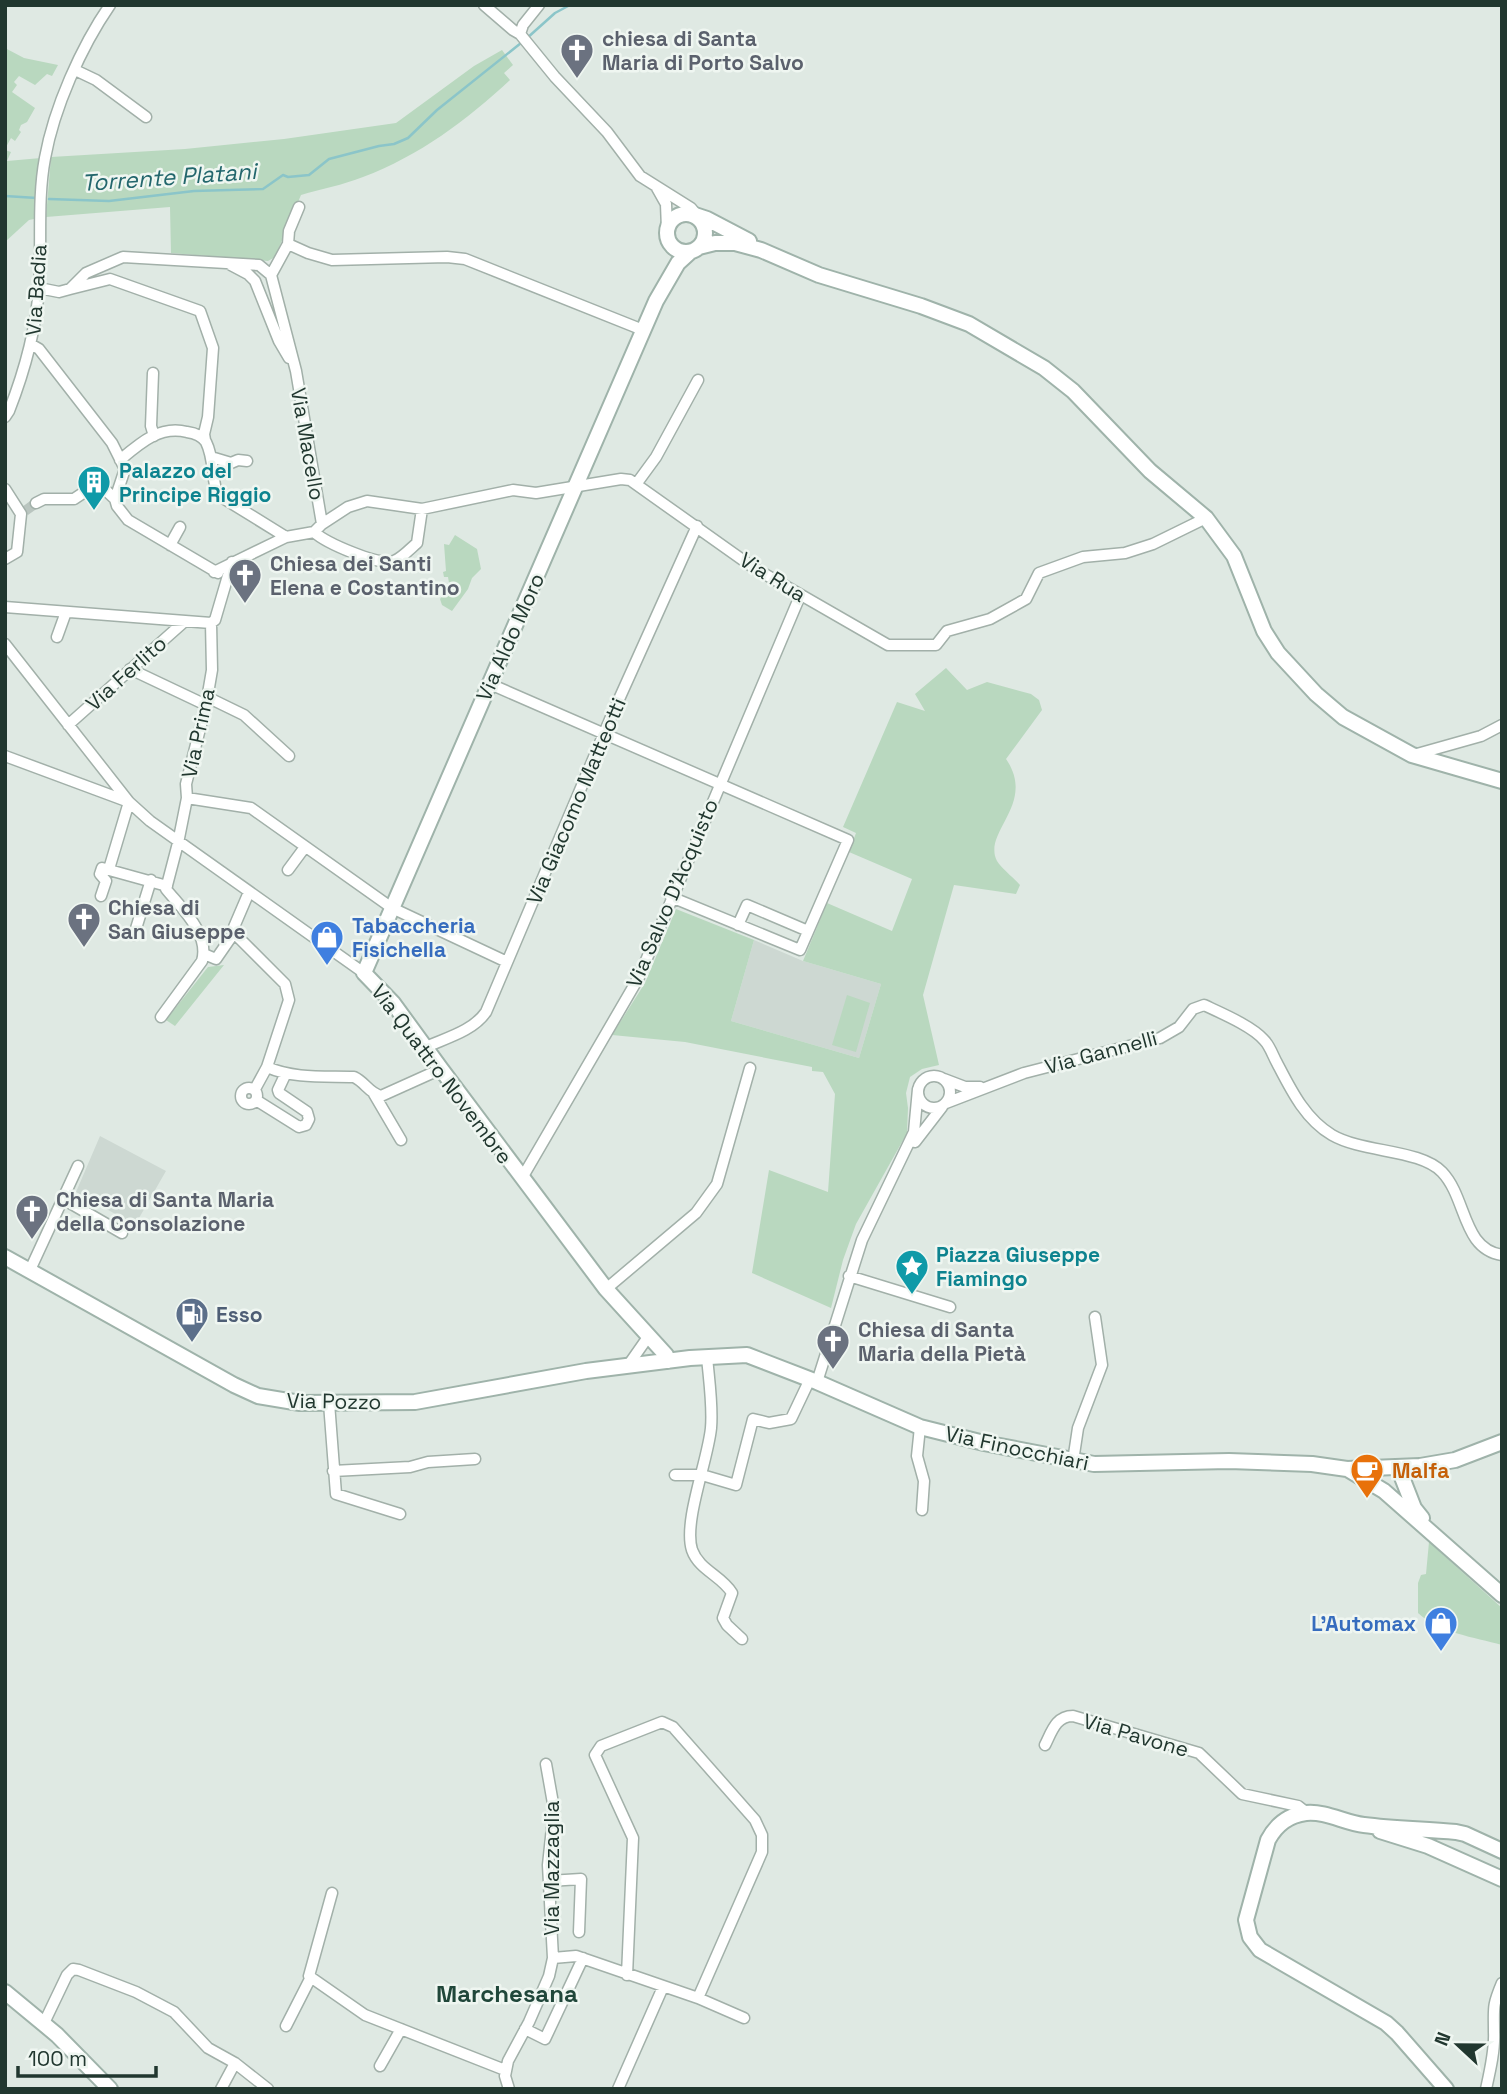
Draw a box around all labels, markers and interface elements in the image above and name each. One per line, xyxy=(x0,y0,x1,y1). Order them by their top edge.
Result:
place label: chiesa di Santa Maria di Porto Salvo xyxy=(602,25,804,76)
church icon: chiesa di Santa Maria di Porto Salvo xyxy=(558,31,596,80)
water label: Torrente Platani xyxy=(81,156,260,198)
street label: Via Badia xyxy=(19,243,53,337)
street label: Via Macello xyxy=(285,386,331,502)
place label: Palazzo del Principe Riggio xyxy=(119,457,271,508)
building icon: Palazzo del Principe Riggio xyxy=(75,463,113,512)
street label: Via Rua xyxy=(735,546,811,608)
place label: Chiesa dei Santi Elena e Costantino xyxy=(270,550,460,601)
church icon: Chiesa dei Santi Elena e Costantino xyxy=(226,556,264,605)
street label: Via Aldo Moro xyxy=(470,569,550,705)
street label: Via Ferlito xyxy=(80,630,172,716)
street label: Via Prima xyxy=(175,685,221,781)
street label: Via Giacomo Matteotti xyxy=(520,694,632,908)
street label: Via Salvo D'Acquisto xyxy=(620,795,724,991)
place label: Chiesa di San Giuseppe xyxy=(108,894,246,945)
church icon: Chiesa di San Giuseppe xyxy=(65,900,103,949)
place label: Tabaccheria Fisichella xyxy=(352,912,476,963)
shop icon: Tabaccheria Fisichella xyxy=(308,918,346,967)
street label: Via Quattro Novembre xyxy=(366,979,518,1169)
street label: Via Gannelli xyxy=(1042,1024,1160,1080)
place label: Chiesa di Santa Maria della Consolazione xyxy=(56,1186,274,1237)
church icon: Chiesa di Santa Maria della Consolazione xyxy=(13,1192,51,1241)
place label: Piazza Giuseppe Fiamingo xyxy=(936,1241,1100,1292)
place icon: Piazza Giuseppe Fiamingo xyxy=(893,1247,931,1296)
fuel station icon: Esso xyxy=(173,1295,211,1344)
place label: Esso xyxy=(216,1301,263,1328)
place label: Chiesa di Santa Maria della Pietà xyxy=(858,1316,1026,1367)
church icon: Chiesa di Santa Maria della Pietà xyxy=(814,1322,852,1371)
street label: Via Pozzo xyxy=(286,1387,382,1415)
street label: Via Finocchiari xyxy=(943,1420,1091,1476)
cafe icon: Malfa xyxy=(1348,1451,1386,1500)
place label: Malfa xyxy=(1392,1457,1449,1484)
shop icon: L'Automax xyxy=(1422,1604,1460,1653)
place label: L'Automax xyxy=(1311,1610,1416,1637)
street label: Via Pavone xyxy=(1080,1707,1192,1763)
street label: Via Mazzaglia xyxy=(538,1800,565,1936)
district label: Marchesana xyxy=(436,1978,578,2009)
north arrow xyxy=(1423,2010,1493,2080)
text: N xyxy=(1429,2028,1457,2049)
scale bar xyxy=(18,2035,156,2078)
text: 100 m xyxy=(28,2045,87,2072)

